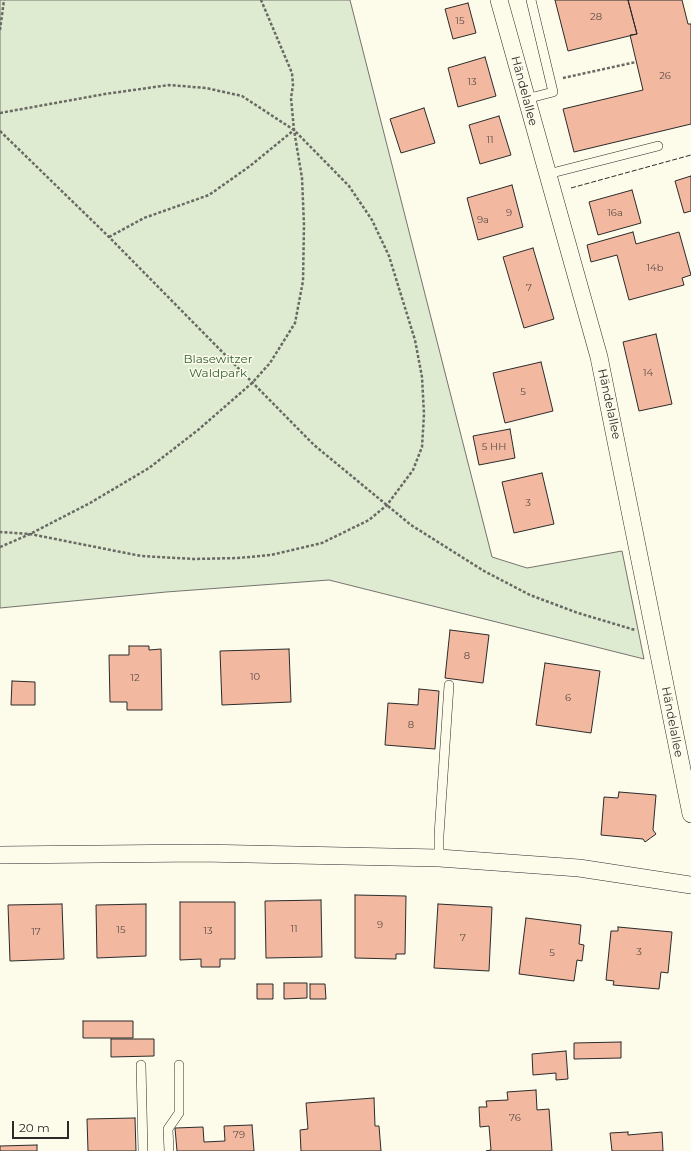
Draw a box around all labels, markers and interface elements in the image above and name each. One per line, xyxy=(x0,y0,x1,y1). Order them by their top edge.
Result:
house number: 28 xyxy=(590,11,602,23)
house number: 15 xyxy=(455,15,465,27)
street label: Händelallee xyxy=(508,55,540,127)
house number: 26 xyxy=(659,70,671,82)
house number: 13 xyxy=(467,76,477,88)
house number: 11 xyxy=(486,134,494,146)
house number: 9 xyxy=(506,207,512,219)
house number: 16a xyxy=(607,207,623,219)
house number: 9a xyxy=(477,214,489,226)
house number: 14b xyxy=(647,262,663,274)
house number: 7 xyxy=(526,282,532,294)
park label: Blasewitzer Waldpark xyxy=(184,352,252,380)
street label: Händelallee xyxy=(595,367,623,441)
house number: 14 xyxy=(643,367,653,379)
house number: 5 xyxy=(520,386,526,398)
house number: 5 HH xyxy=(482,441,506,453)
house number: 3 xyxy=(525,497,531,509)
house number: 8 xyxy=(464,650,470,662)
house number: 10 xyxy=(250,671,260,683)
house number: 12 xyxy=(130,672,140,684)
street label: Händelallee xyxy=(658,685,686,759)
house number: 6 xyxy=(565,692,571,704)
house number: 8 xyxy=(408,719,414,731)
house number: 9 xyxy=(377,919,383,931)
house number: 11 xyxy=(290,923,298,935)
house number: 15 xyxy=(116,924,126,936)
house number: 13 xyxy=(203,925,213,937)
house number: 17 xyxy=(31,926,41,938)
house number: 7 xyxy=(460,932,466,944)
house number: 3 xyxy=(636,946,642,958)
house number: 5 xyxy=(549,947,555,959)
house number: 76 xyxy=(509,1112,521,1124)
scale bar xyxy=(14,1113,71,1139)
text: 20 m xyxy=(19,1120,50,1135)
house number: 79 xyxy=(233,1129,245,1141)

